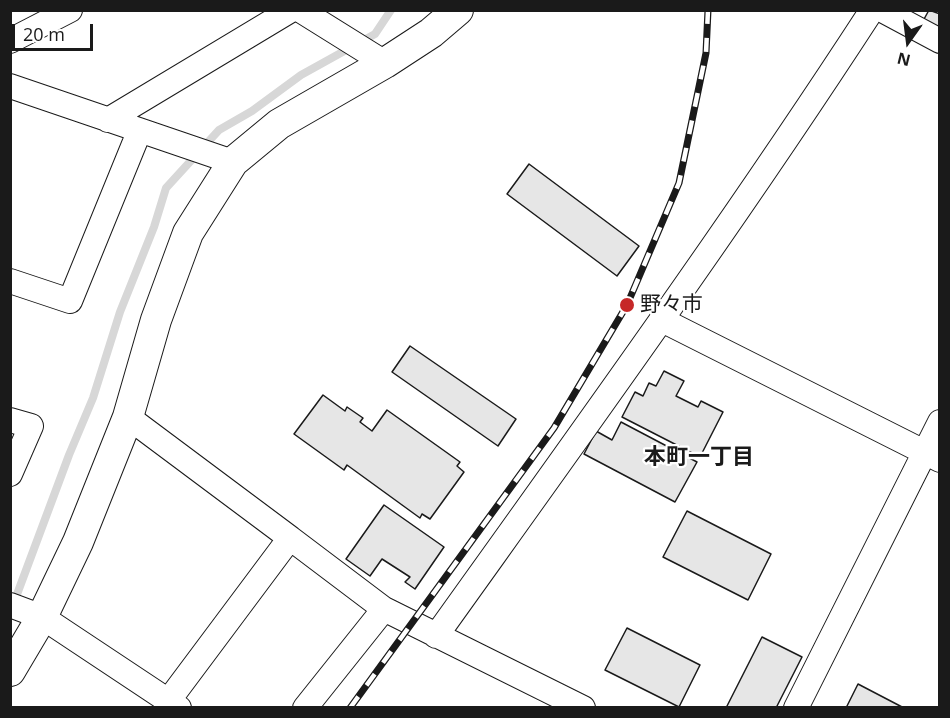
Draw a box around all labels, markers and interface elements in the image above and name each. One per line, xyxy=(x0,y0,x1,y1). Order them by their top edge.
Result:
scale bar xyxy=(15,12,96,50)
north arrow xyxy=(878,12,938,72)
text: 20 m xyxy=(23,22,65,46)
text: N xyxy=(895,47,913,72)
place label: 野々市 xyxy=(640,292,703,318)
marker: 野々市 xyxy=(618,296,636,314)
district label: 本町一丁目 xyxy=(644,445,754,471)

